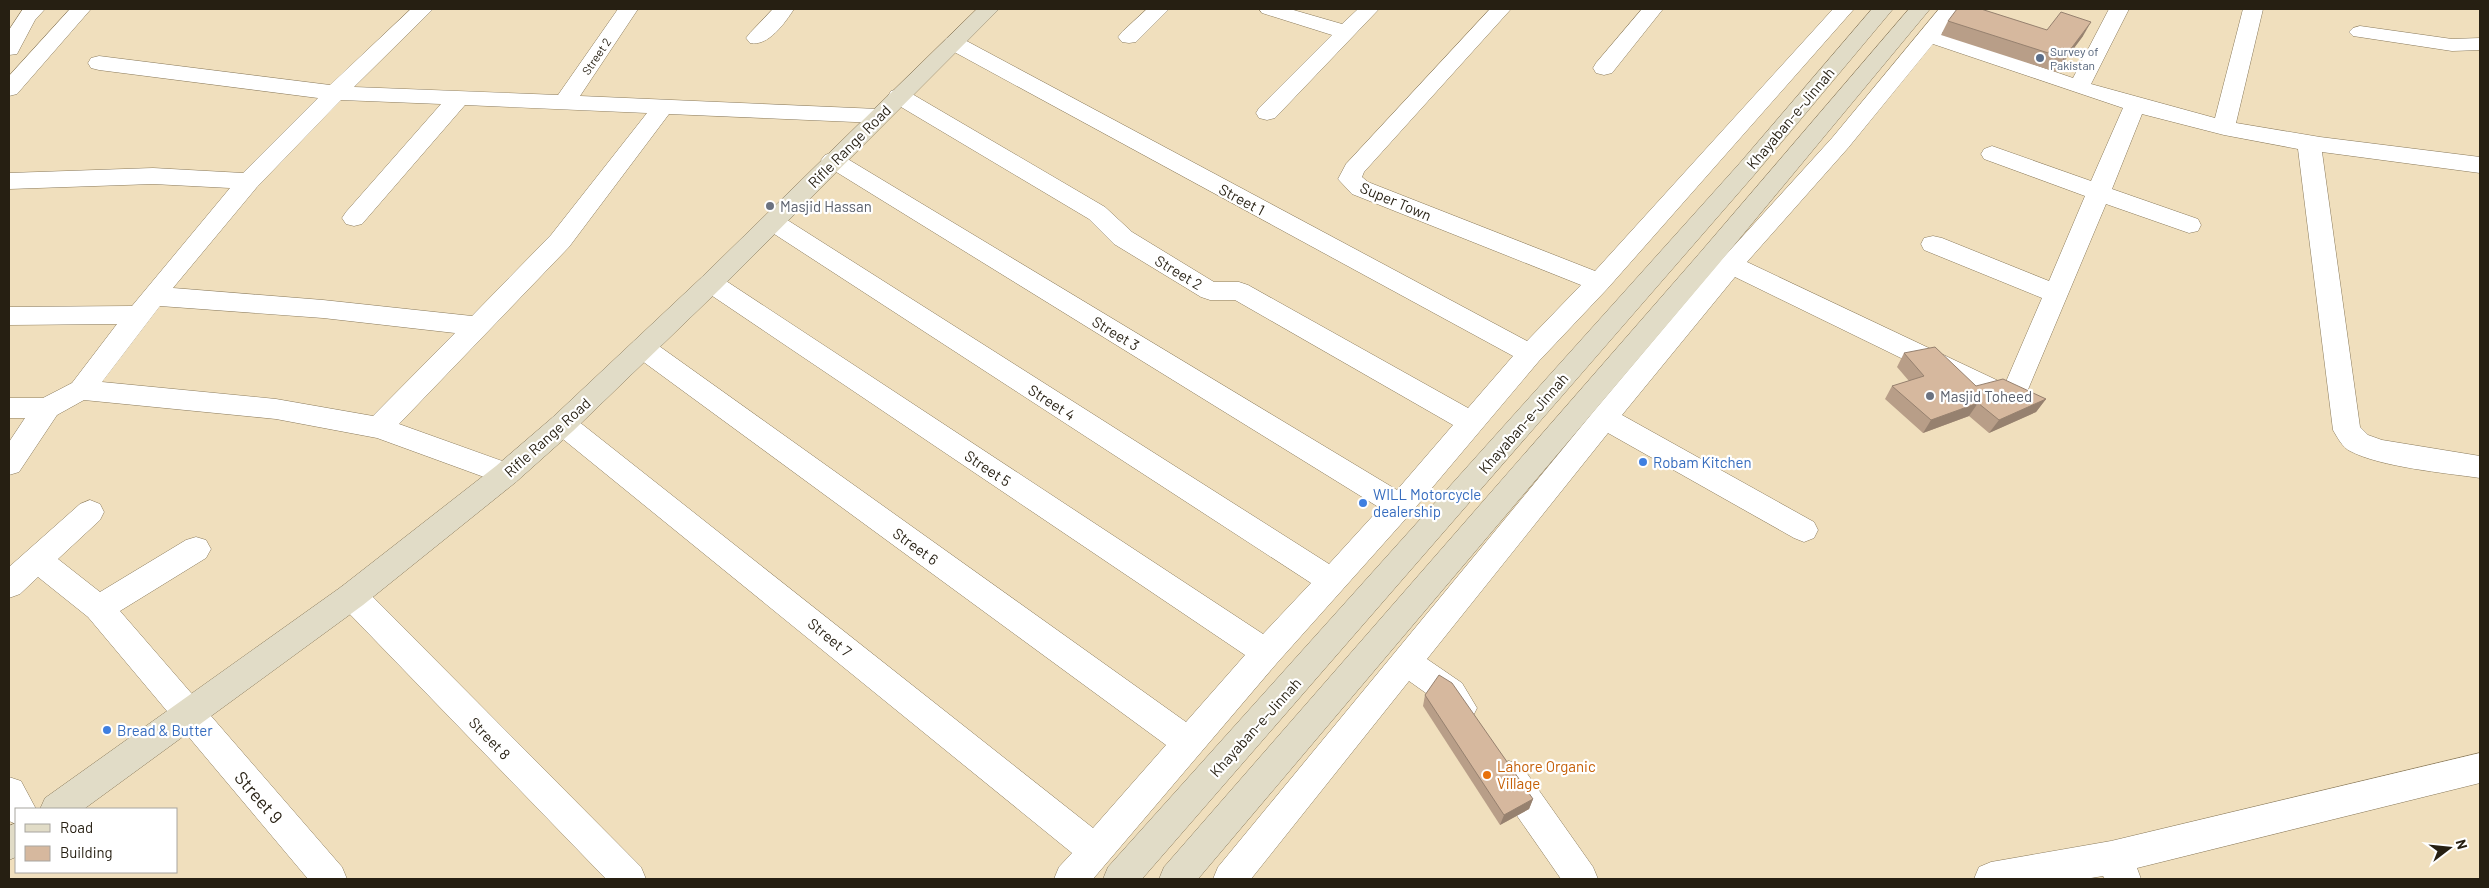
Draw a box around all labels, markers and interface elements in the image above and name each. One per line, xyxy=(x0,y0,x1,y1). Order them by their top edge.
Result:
street label: Street 2 xyxy=(579,35,613,77)
place label: Survey of Pakistan xyxy=(2050,44,2099,72)
marker: Survey of Pakistan xyxy=(2034,52,2046,64)
street label: Khayaban-e-Jinnah xyxy=(1742,63,1838,173)
street label: Rifle Range Road xyxy=(804,101,894,191)
street label: Super Town xyxy=(1358,178,1434,224)
street label: Street 1 xyxy=(1216,180,1268,218)
place label: Masjid Hassan xyxy=(780,197,872,215)
marker: Masjid Hassan xyxy=(764,200,776,212)
street label: Street 2 xyxy=(1152,251,1206,293)
street label: Street 3 xyxy=(1089,312,1143,354)
street label: Khayaban-e-Jinnah xyxy=(1474,369,1572,477)
street label: Street 4 xyxy=(1025,380,1079,424)
place label: Masjid Toheed xyxy=(1940,387,2032,405)
marker: Masjid Toheed xyxy=(1924,390,1936,402)
street label: Rifle Range Road xyxy=(500,394,594,480)
street label: Street 5 xyxy=(962,446,1014,490)
place label: Robam Kitchen xyxy=(1653,453,1752,471)
marker: Robam Kitchen xyxy=(1637,456,1649,468)
place label: WILL Motorcycle dealership xyxy=(1373,485,1481,520)
marker: WILL Motorcycle dealership xyxy=(1357,497,1369,509)
street label: Street 6 xyxy=(890,524,942,568)
street label: Street 7 xyxy=(805,614,855,660)
street label: Khayaban-e-Jinnah xyxy=(1206,674,1304,780)
street label: Street 8 xyxy=(466,713,514,763)
place label: Bread & Butter xyxy=(117,721,213,739)
marker: Bread & Butter xyxy=(101,724,113,736)
place label: Lahore Organic Village xyxy=(1497,757,1596,792)
street label: Street 9 xyxy=(230,766,288,828)
marker: Lahore Organic Village xyxy=(1481,769,1493,781)
legend xyxy=(15,808,178,873)
text: Road xyxy=(60,818,93,836)
north arrow xyxy=(2424,823,2474,873)
text: N xyxy=(2453,837,2471,851)
text: Building xyxy=(60,843,113,861)

